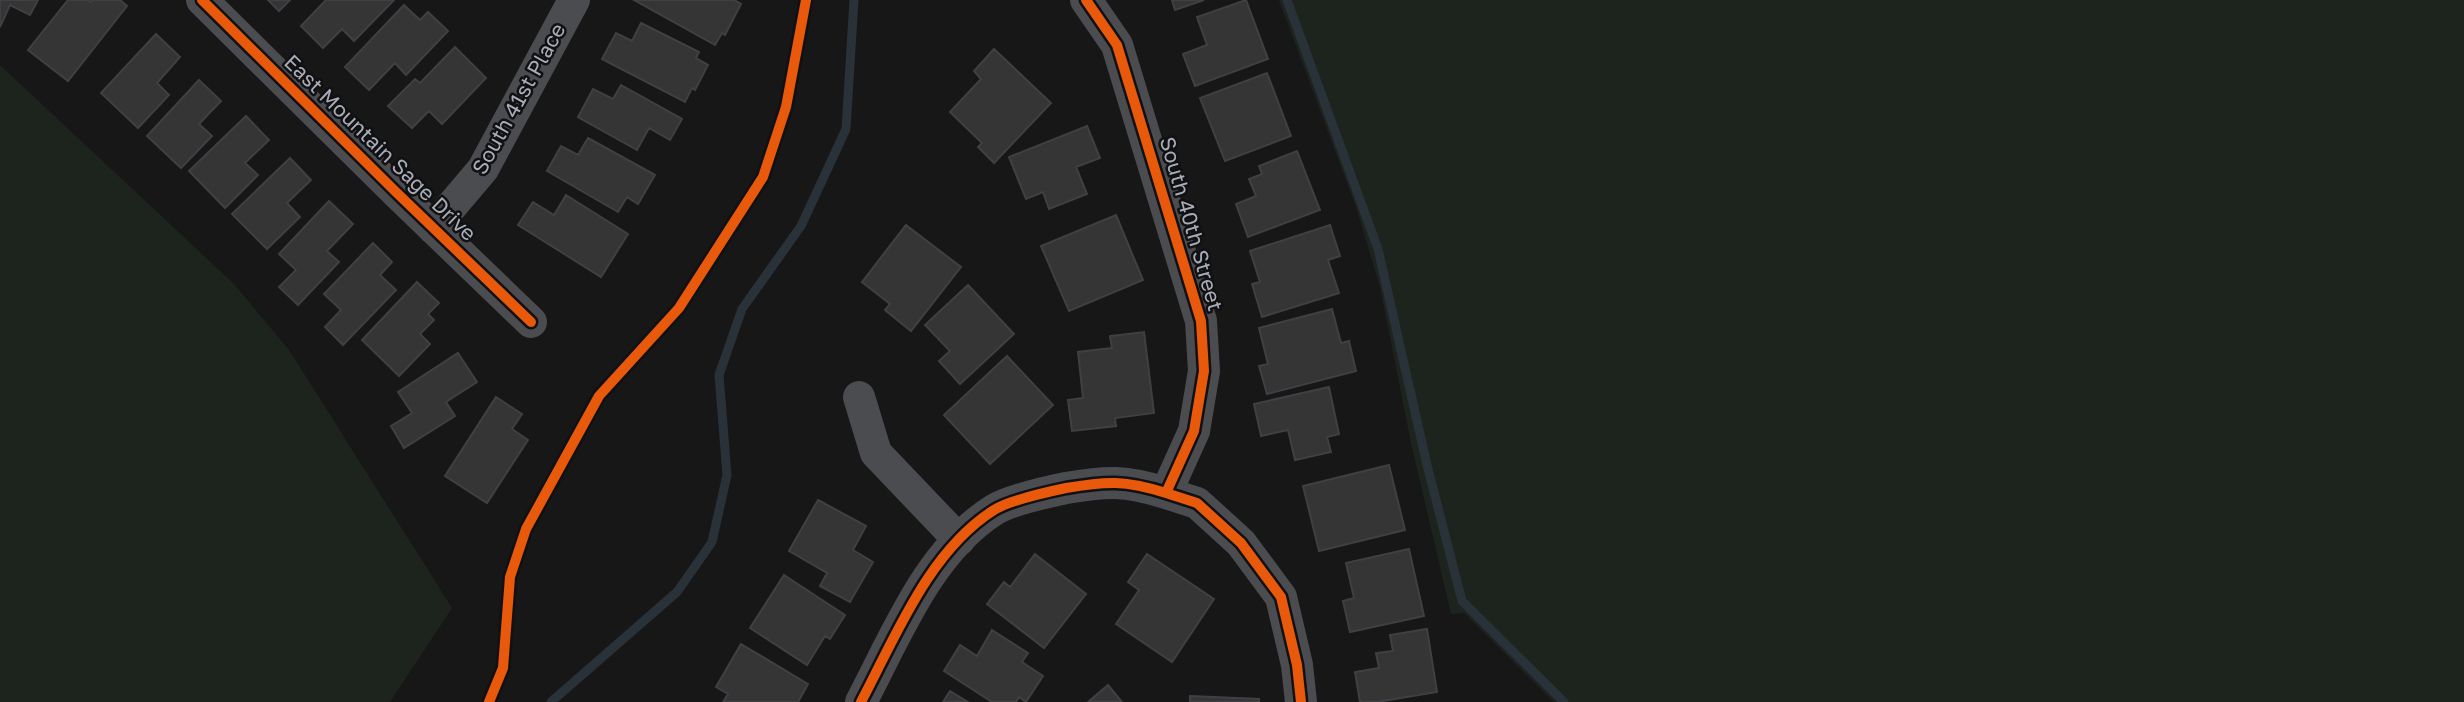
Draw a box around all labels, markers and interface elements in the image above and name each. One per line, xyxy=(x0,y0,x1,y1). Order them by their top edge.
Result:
street label: South 41st Place xyxy=(466,18,570,179)
street label: East Mountain Sage Drive xyxy=(279,49,482,246)
street label: South 40th Street xyxy=(1155,134,1229,314)

